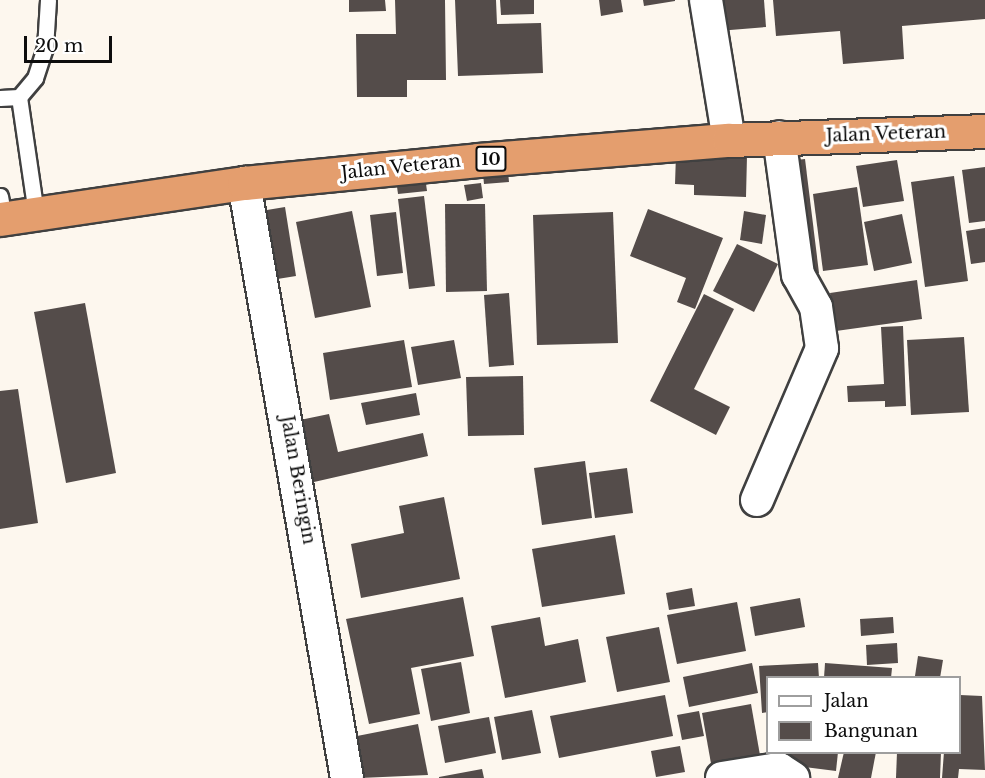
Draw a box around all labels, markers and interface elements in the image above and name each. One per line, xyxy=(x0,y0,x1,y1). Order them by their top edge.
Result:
scale bar xyxy=(27,24,116,62)
text: 20 m xyxy=(35,35,83,57)
street label: Jalan Veteran xyxy=(825,121,947,147)
road number: 10 xyxy=(474,146,508,172)
street label: Jalan Veteran xyxy=(340,150,462,184)
street label: Jalan Beringin xyxy=(276,414,320,546)
legend xyxy=(766,676,961,754)
text: Jalan xyxy=(824,690,869,712)
text: Bangunan xyxy=(824,720,918,742)

